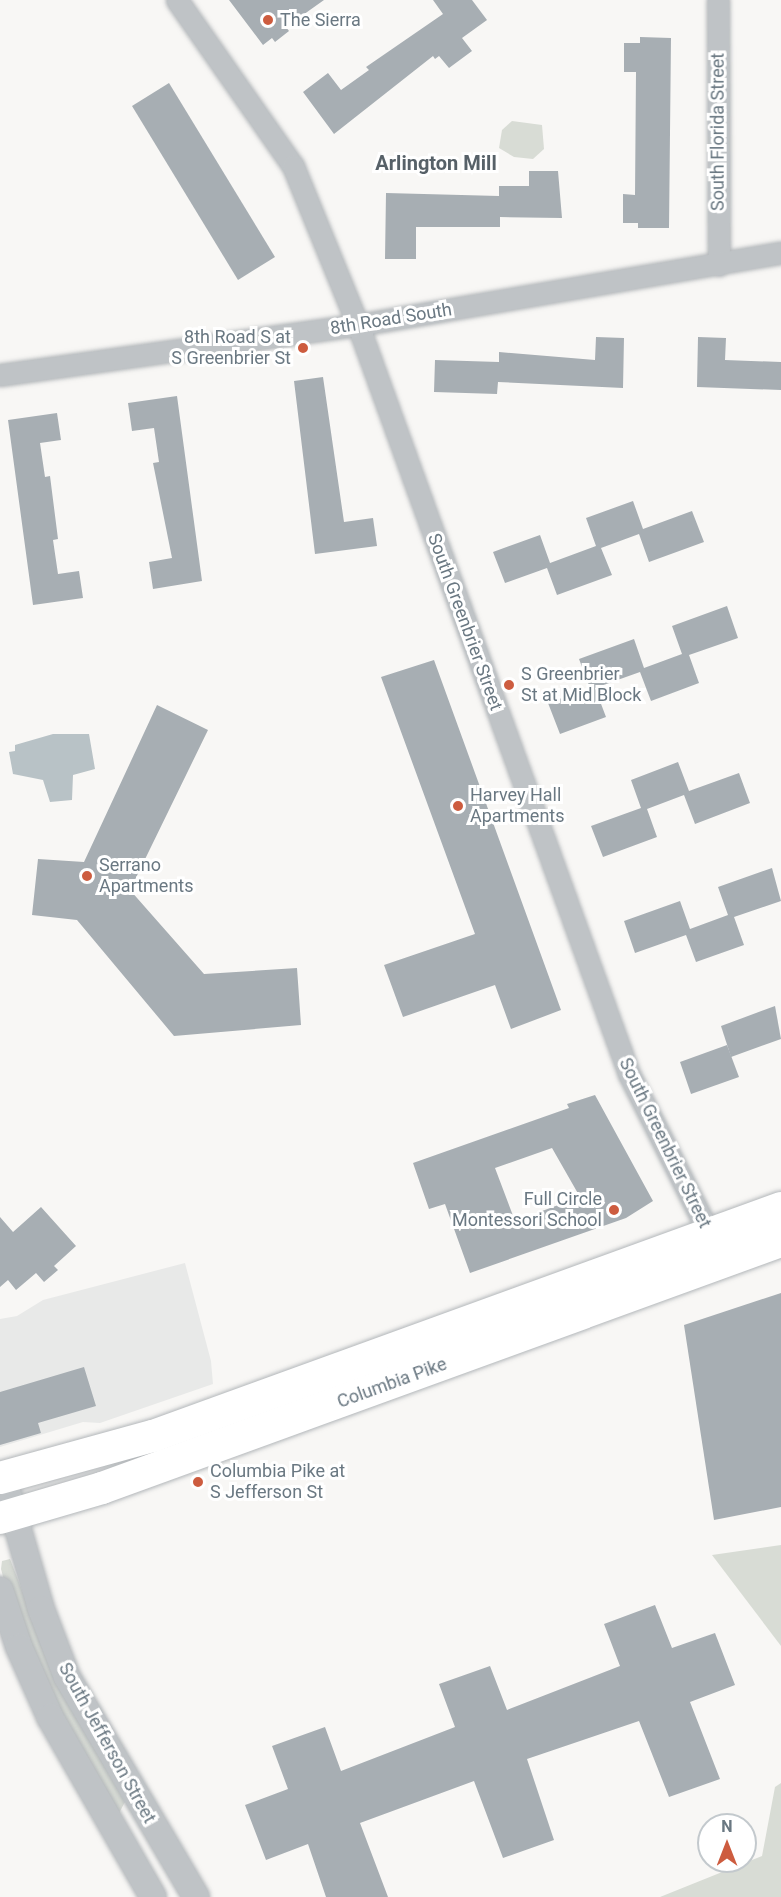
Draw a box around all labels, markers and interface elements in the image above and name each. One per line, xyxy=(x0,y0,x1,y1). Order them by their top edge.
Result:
place label: The Sierra xyxy=(280,9,361,31)
marker: The Sierra xyxy=(261,13,275,27)
street label: South Florida Street xyxy=(707,53,729,211)
district label: Arlington Mill xyxy=(375,151,497,175)
street label: 8th Road South xyxy=(329,299,453,339)
place label: 8th Road S at S Greenbrier St xyxy=(171,327,291,370)
marker: 8th Road S at S Greenbrier St xyxy=(296,341,310,355)
street label: South Greenbrier Street xyxy=(423,531,507,713)
place label: S Greenbrier St at Mid Block xyxy=(521,664,641,706)
marker: S Greenbrier St at Mid Block xyxy=(502,678,516,692)
place label: Harvey Hall Apartments xyxy=(470,785,565,828)
marker: Harvey Hall Apartments xyxy=(451,799,465,813)
place label: Serrano Apartments xyxy=(99,855,194,898)
marker: Serrano Apartments xyxy=(80,869,94,883)
street label: South Greenbrier Street xyxy=(614,1054,716,1232)
place label: Full Circle Montessori School xyxy=(452,1189,602,1232)
marker: Full Circle Montessori School xyxy=(607,1203,621,1217)
street label: Columbia Pike xyxy=(334,1353,450,1413)
place label: Columbia Pike at S Jefferson St xyxy=(210,1461,345,1504)
marker: Columbia Pike at S Jefferson St xyxy=(191,1475,205,1489)
street label: South Jefferson Street xyxy=(54,1659,160,1827)
north arrow xyxy=(697,1813,757,1873)
text: N xyxy=(721,1817,733,1836)

